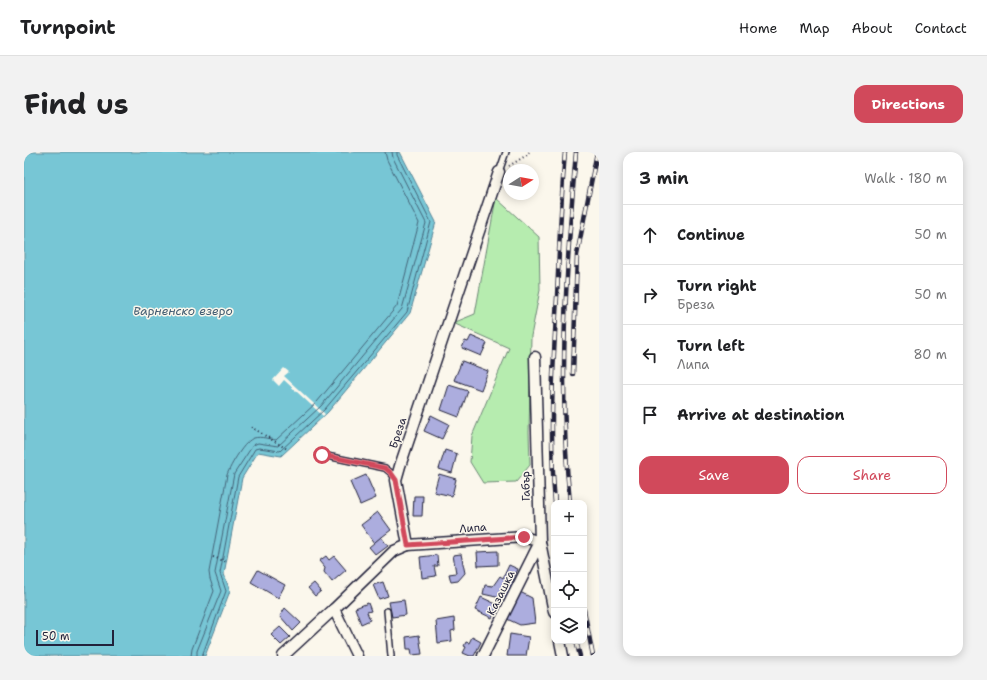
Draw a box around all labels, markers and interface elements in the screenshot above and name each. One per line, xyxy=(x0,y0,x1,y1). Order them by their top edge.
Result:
text: Turnpoint xyxy=(20,15,116,40)
text: Home xyxy=(739,19,778,37)
text: Map xyxy=(800,19,830,37)
text: About xyxy=(852,19,893,37)
text: Contact xyxy=(915,19,967,37)
text: Find us xyxy=(24,85,129,123)
button: Directions xyxy=(854,85,963,123)
north arrow xyxy=(503,164,539,200)
text: 3 min xyxy=(639,167,689,189)
text: Walk · 180 m xyxy=(864,170,947,187)
icon: ahead xyxy=(639,224,661,246)
text: Continue xyxy=(677,225,745,245)
text: 50 m xyxy=(914,226,947,243)
text: Turn right xyxy=(677,276,757,296)
icon: right xyxy=(639,284,661,306)
text: 50 m xyxy=(914,286,947,303)
text: Бреза xyxy=(677,296,715,313)
water label: Варненско езеро xyxy=(133,303,233,319)
text: Turn left xyxy=(677,336,745,356)
icon: left xyxy=(639,344,661,366)
text: 80 m xyxy=(913,346,947,363)
text: Липа xyxy=(677,356,709,373)
icon: arrive xyxy=(639,404,661,426)
text: Arrive at destination xyxy=(677,405,845,425)
street label: Бреза xyxy=(386,415,410,450)
route start xyxy=(313,446,331,464)
button: Save xyxy=(639,456,789,494)
button: Share xyxy=(797,456,947,494)
street label: Габър xyxy=(518,471,534,501)
map controls xyxy=(551,500,587,644)
button: + xyxy=(551,500,587,536)
street label: Липа xyxy=(459,520,487,536)
route end xyxy=(515,528,533,546)
button: − xyxy=(551,536,587,572)
street label: Казашка xyxy=(484,568,518,618)
button: locate xyxy=(551,572,587,608)
button: layers xyxy=(551,608,587,644)
scale bar xyxy=(36,628,114,647)
text: 50 m xyxy=(42,629,70,644)

